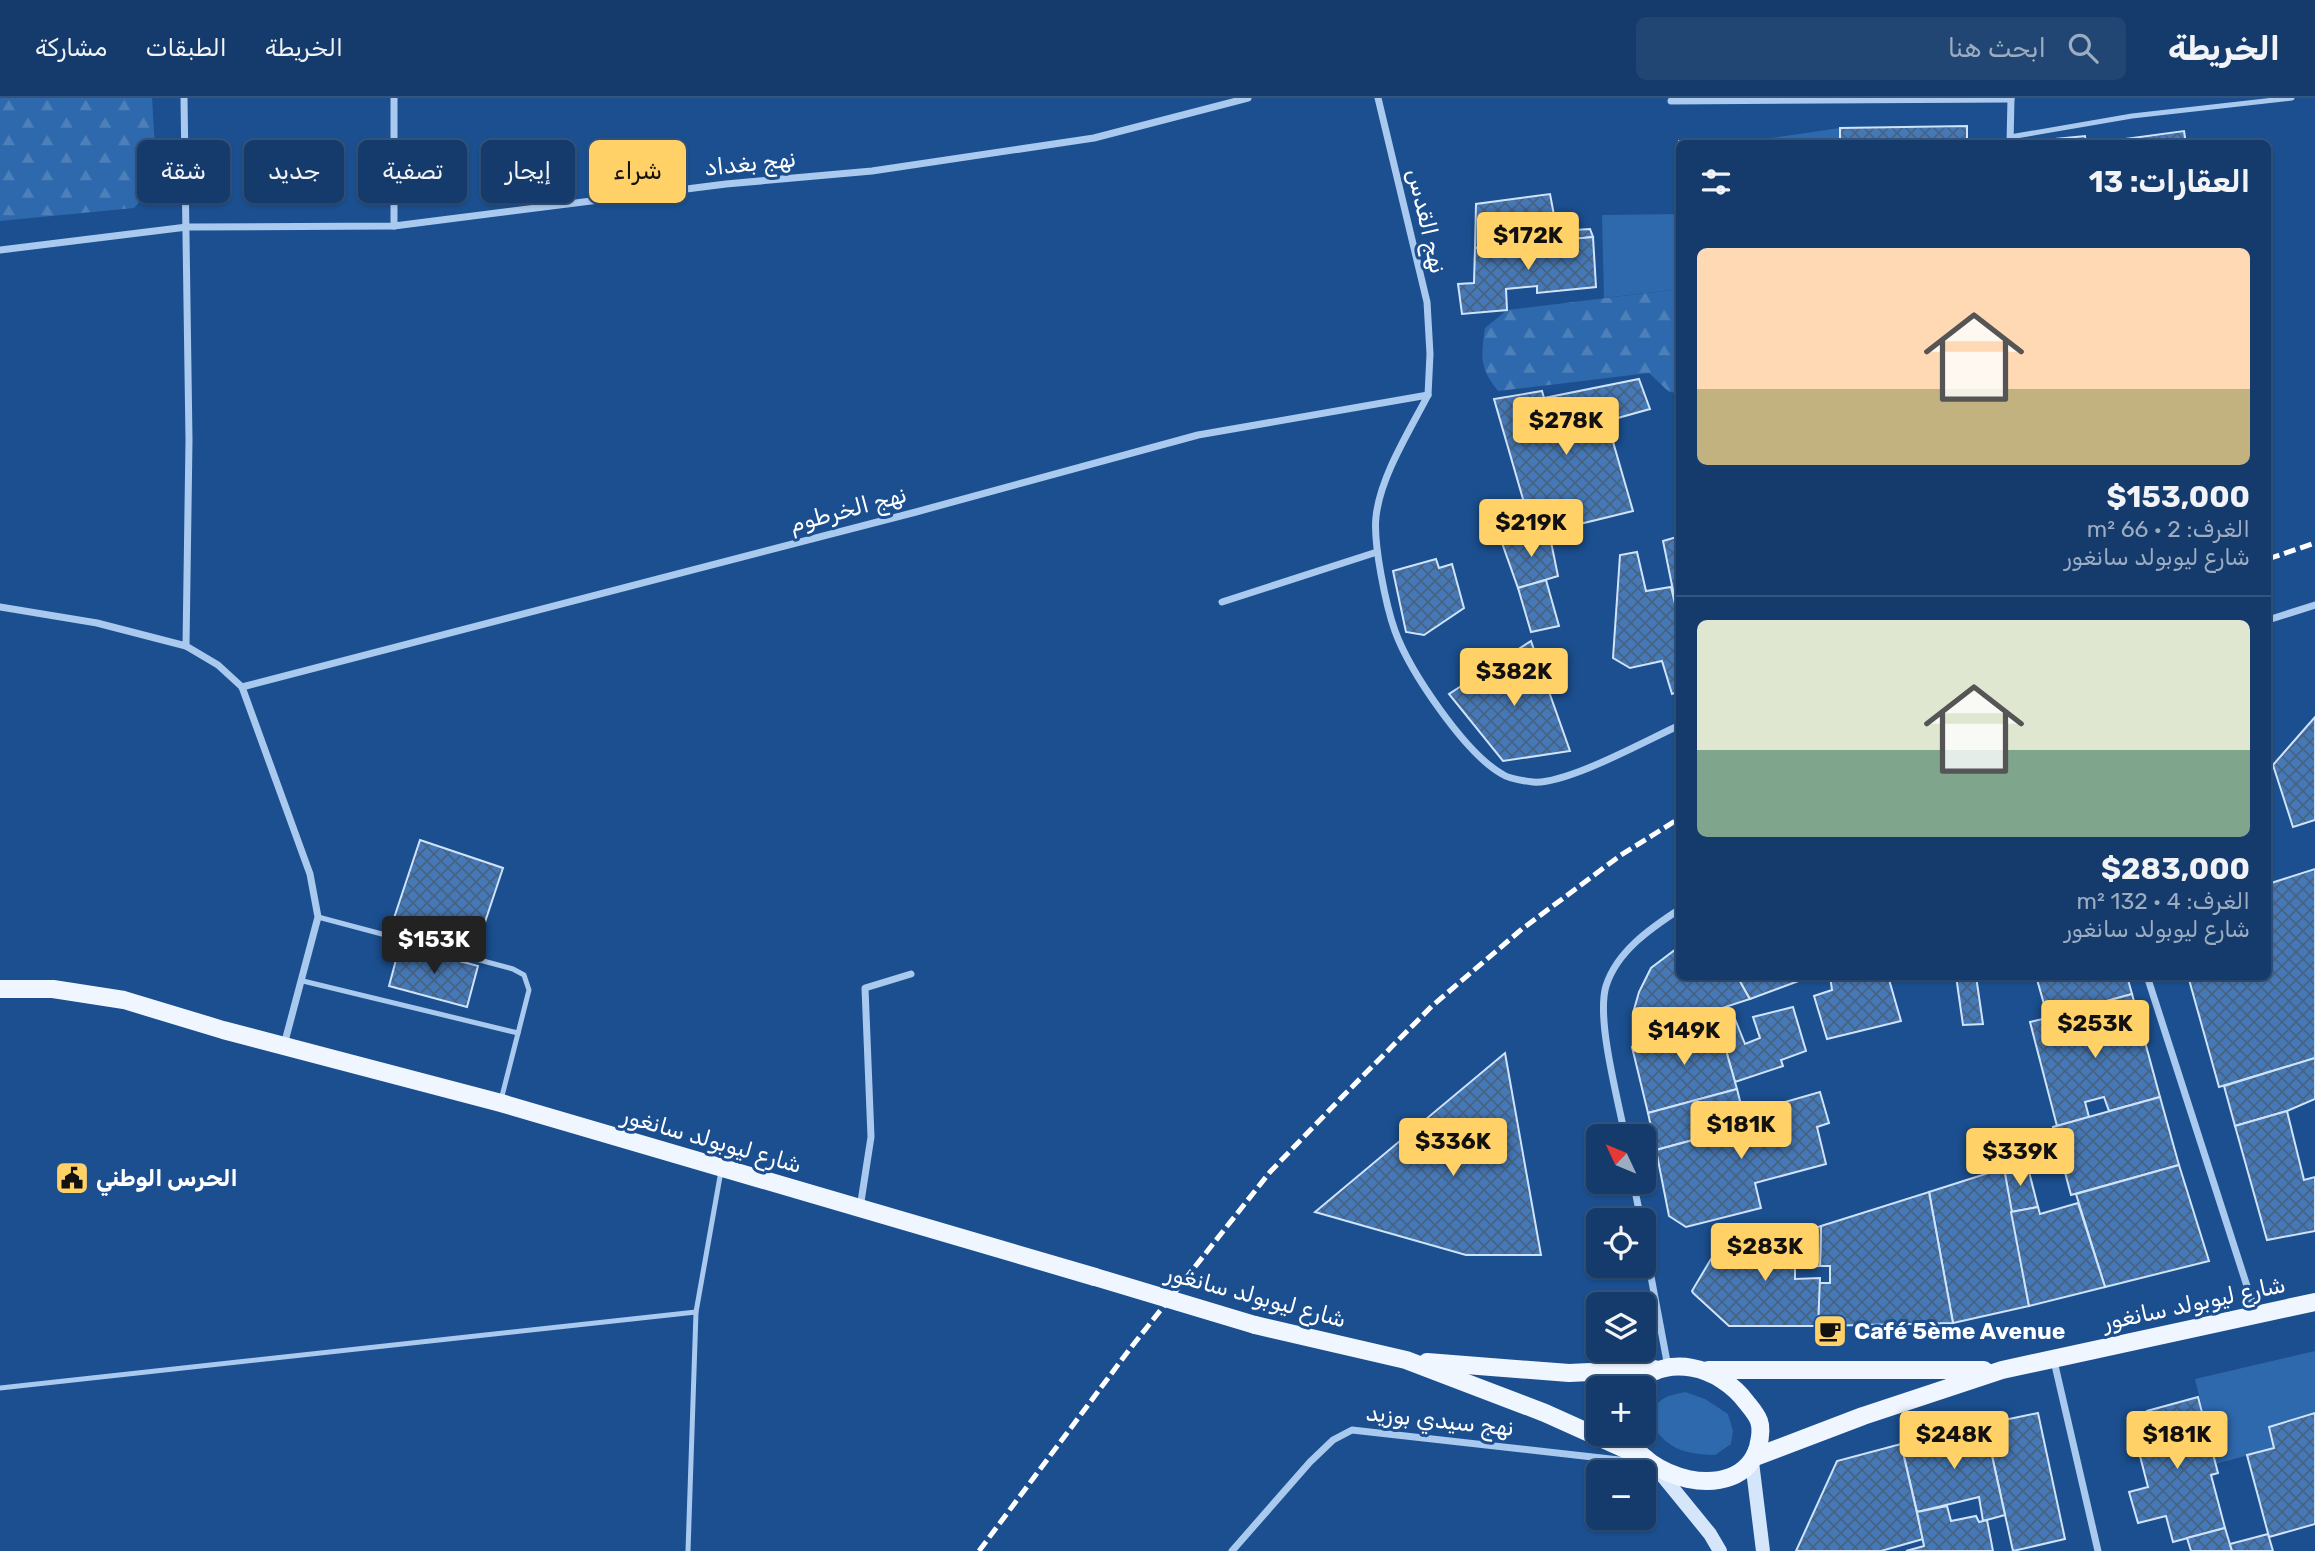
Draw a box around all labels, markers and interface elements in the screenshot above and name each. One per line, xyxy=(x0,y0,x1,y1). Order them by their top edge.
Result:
search box xyxy=(1636,17,2126,80)
icon: search xyxy=(2064,29,2102,67)
text: الخريطة xyxy=(2168,29,2280,68)
text: ابحث هنا xyxy=(1948,33,2046,64)
text: مشاركة xyxy=(35,34,107,62)
text: الطبقات xyxy=(145,34,227,62)
text: الخريطة xyxy=(265,34,343,62)
chip: شقة xyxy=(137,140,230,203)
chip: جديد xyxy=(244,140,344,203)
chip: تصفية xyxy=(358,140,467,203)
chip: إيجار xyxy=(481,140,575,203)
chip: شراء xyxy=(589,140,686,203)
street label: نهج بغداد xyxy=(703,144,797,184)
icon: filters xyxy=(1697,163,1735,201)
text: العقارات: 13 xyxy=(2089,164,2250,200)
street label: نهج القدس xyxy=(1399,166,1453,277)
pin: $172K xyxy=(1479,212,1577,272)
text: $172K xyxy=(1493,221,1563,249)
icon: home xyxy=(1911,294,2037,420)
pin: $278K xyxy=(1517,398,1615,457)
text: $278K xyxy=(1529,406,1603,434)
text: $153,000 xyxy=(2107,479,2250,515)
street label: نهج الخرطوم xyxy=(787,480,910,540)
pin: $219K xyxy=(1482,500,1580,559)
text: $219K xyxy=(1495,508,1567,536)
text: الغرف: 2 · 66 m² xyxy=(2087,515,2250,543)
text: شارع ليوبولد سانغور xyxy=(2064,543,2250,571)
pin: $382K xyxy=(1465,648,1563,708)
text: $382K xyxy=(1476,657,1552,685)
icon: home xyxy=(1911,666,2037,792)
text: $283,000 xyxy=(2101,851,2250,887)
text: الغرف: 4 · 132 m² xyxy=(2077,887,2250,915)
text: شارع ليوبولد سانغور xyxy=(2064,915,2250,943)
pin: $153K xyxy=(385,916,483,976)
text: $153K xyxy=(398,925,470,953)
pin: $253K xyxy=(2046,1000,2144,1060)
pin: $149K xyxy=(1635,1007,1733,1067)
text: $253K xyxy=(2057,1009,2133,1037)
text: $149K xyxy=(1648,1016,1720,1044)
street label: شارع ليوبولد سانغور xyxy=(616,1100,805,1181)
pin: $181K xyxy=(1692,1102,1790,1161)
text: $181K xyxy=(1706,1110,1776,1138)
pin: $336K xyxy=(1404,1118,1502,1178)
north arrow xyxy=(1586,1124,1656,1194)
map controls xyxy=(1586,1124,1656,1530)
text: $336K xyxy=(1415,1127,1491,1155)
pin: $339K xyxy=(1971,1128,2069,1188)
text: $339K xyxy=(1982,1137,2058,1165)
public building icon: الحرس الوطني xyxy=(53,1159,91,1197)
place label: الحرس الوطني xyxy=(96,1164,238,1196)
button: locate xyxy=(1586,1208,1656,1278)
pin: $283K xyxy=(1716,1224,1814,1283)
text: $283K xyxy=(1727,1232,1803,1260)
street label: شارع ليوبولد سانغور xyxy=(1160,1258,1349,1336)
street label: شارع ليوبولد سانغور xyxy=(2098,1270,2288,1338)
button: layers xyxy=(1586,1292,1656,1362)
cafe icon: Café 5ème Avenue xyxy=(1811,1312,1849,1350)
place label: Café 5ème Avenue xyxy=(1854,1317,2065,1345)
button: + xyxy=(1586,1376,1656,1446)
street label: نهج سيدي بوزيد xyxy=(1364,1398,1516,1445)
pin: $248K xyxy=(1905,1412,2003,1471)
pin: $181K xyxy=(2128,1412,2226,1471)
text: $248K xyxy=(1916,1420,1992,1448)
text: $181K xyxy=(2142,1420,2212,1448)
button: − xyxy=(1586,1460,1656,1530)

